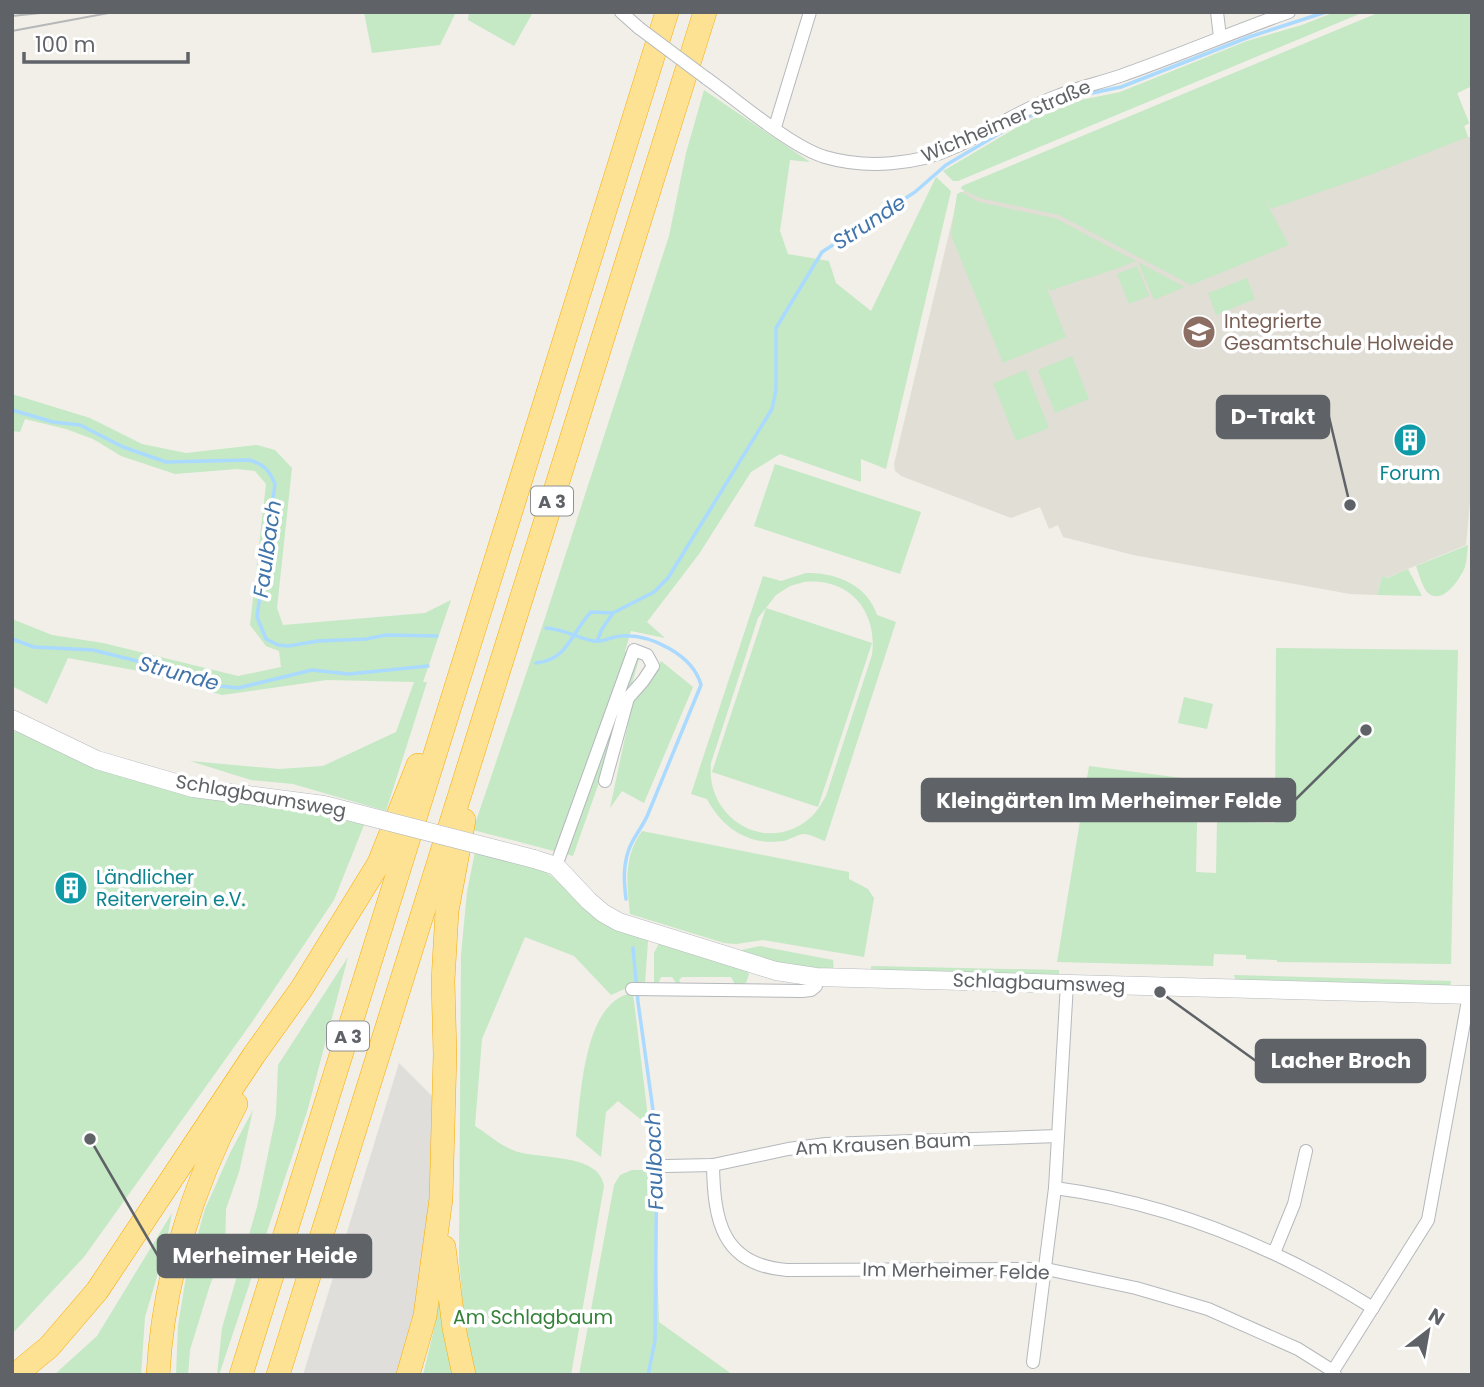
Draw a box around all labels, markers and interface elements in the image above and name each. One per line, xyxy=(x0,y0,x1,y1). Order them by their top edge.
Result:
scale bar xyxy=(24,21,189,65)
text: 100 m xyxy=(35,30,95,59)
street label: Wichheimer Straße xyxy=(917,73,1095,169)
water label: Strunde xyxy=(827,188,911,256)
place label: Integrierte Gesamtschule Holweide xyxy=(1224,308,1454,357)
school or university icon: Integrierte Gesamtschule Holweide xyxy=(1180,313,1218,351)
callout: D-Trakt xyxy=(1217,396,1329,438)
text: D-Trakt xyxy=(1231,402,1315,431)
building icon: Forum xyxy=(1391,421,1429,459)
place label: Forum xyxy=(1380,460,1440,487)
road number: A 3 xyxy=(531,486,573,516)
water label: Faulbach xyxy=(246,498,288,600)
water label: Strunde xyxy=(136,648,222,698)
street label: Schlagbaumsweg xyxy=(174,768,348,824)
callout: Kleingärten Im Merheimer Felde xyxy=(922,779,1295,821)
text: Kleingärten Im Merheimer Felde xyxy=(936,786,1282,815)
place label: Ländlicher Reiterverein e.V. xyxy=(96,864,246,913)
building icon: Ländlicher Reiterverein e.V. xyxy=(52,869,90,907)
street label: Schlagbaumsweg xyxy=(952,966,1126,1000)
road number: A 3 xyxy=(327,1021,369,1050)
callout: Lacher Broch xyxy=(1256,1040,1425,1082)
text: Lacher Broch xyxy=(1271,1046,1411,1075)
water label: Faulbach xyxy=(638,1112,670,1210)
street label: Am Krausen Baum xyxy=(794,1126,972,1162)
callout: Merheimer Heide xyxy=(158,1235,371,1277)
text: Merheimer Heide xyxy=(173,1241,357,1270)
street label: Im Merheimer Felde xyxy=(862,1256,1050,1286)
north arrow xyxy=(1393,1296,1463,1366)
text: N xyxy=(1423,1302,1450,1332)
park label: Am Schlagbaum xyxy=(453,1304,613,1331)

